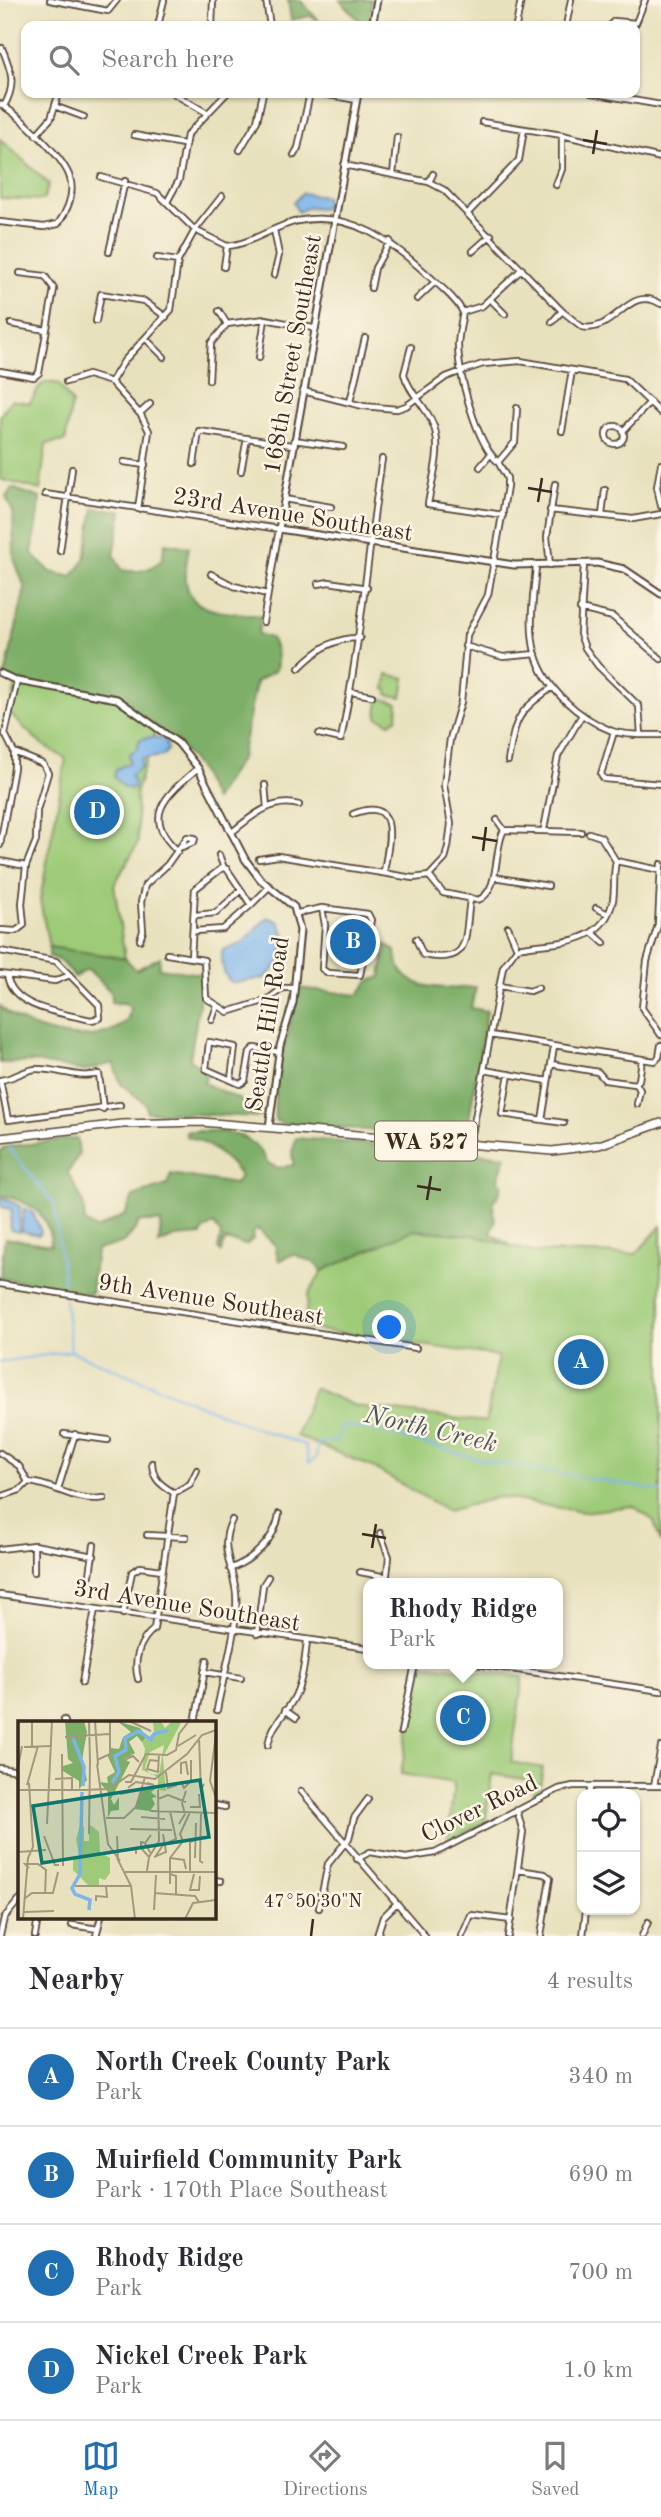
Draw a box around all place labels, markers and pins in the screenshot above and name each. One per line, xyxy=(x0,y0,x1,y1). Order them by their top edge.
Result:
pin: D xyxy=(74,786,120,838)
pin: B xyxy=(330,916,376,968)
pin: A xyxy=(558,1336,604,1388)
pin: C xyxy=(440,1692,486,1744)

